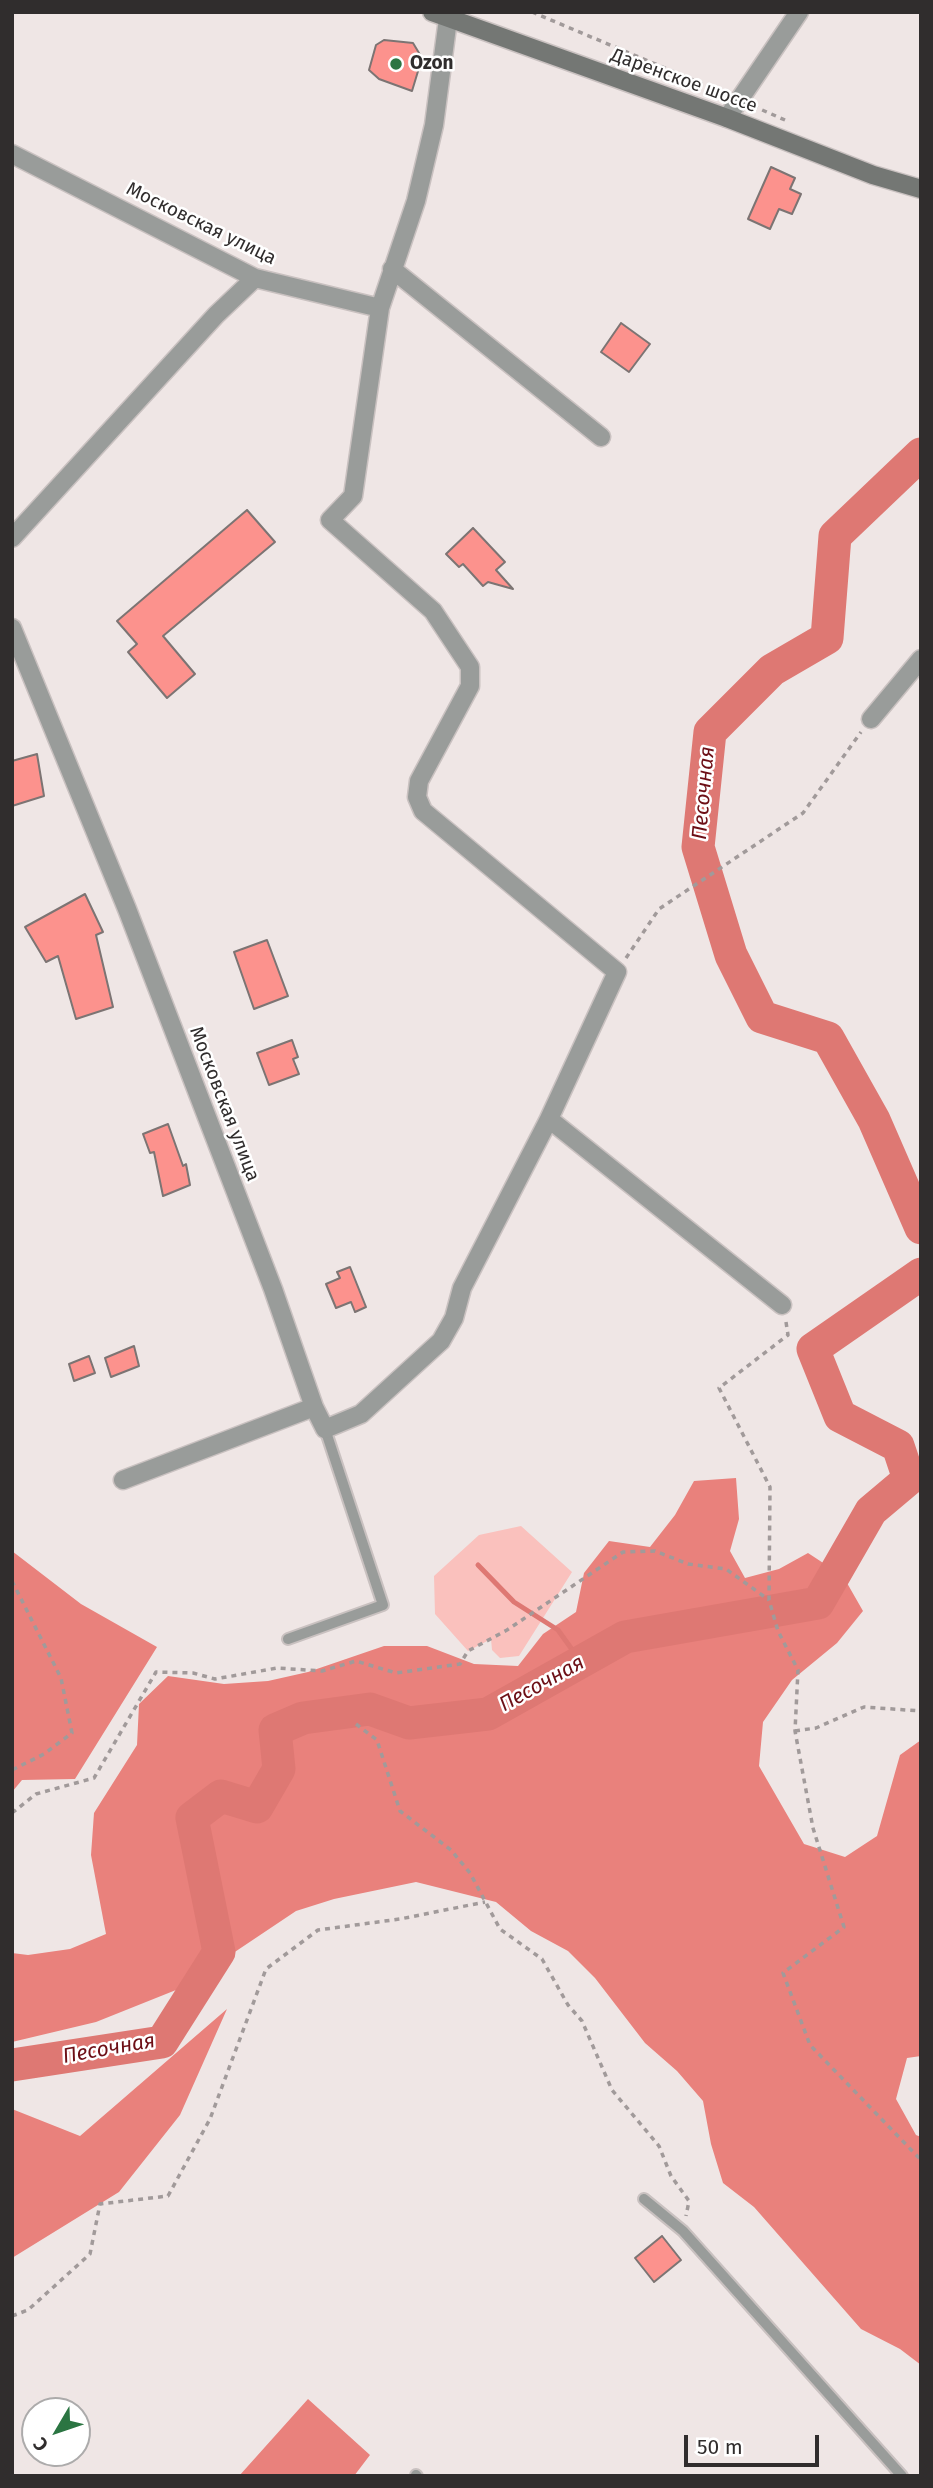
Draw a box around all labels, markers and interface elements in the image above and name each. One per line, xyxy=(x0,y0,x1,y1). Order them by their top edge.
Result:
street label: Даренское шоссе xyxy=(608,44,760,118)
place label: Ozon xyxy=(410,53,454,75)
marker: Ozon xyxy=(388,56,404,72)
street label: Московская улица xyxy=(122,178,280,270)
water label: Песочная xyxy=(687,745,721,841)
street label: Московская улица xyxy=(184,1023,264,1185)
water label: Песочная xyxy=(495,1650,589,1718)
water label: Песочная xyxy=(61,2028,157,2070)
north arrow xyxy=(21,2397,91,2467)
scale bar xyxy=(688,2422,823,2466)
text: С xyxy=(28,2433,53,2456)
text: 50 m xyxy=(697,2434,743,2460)

